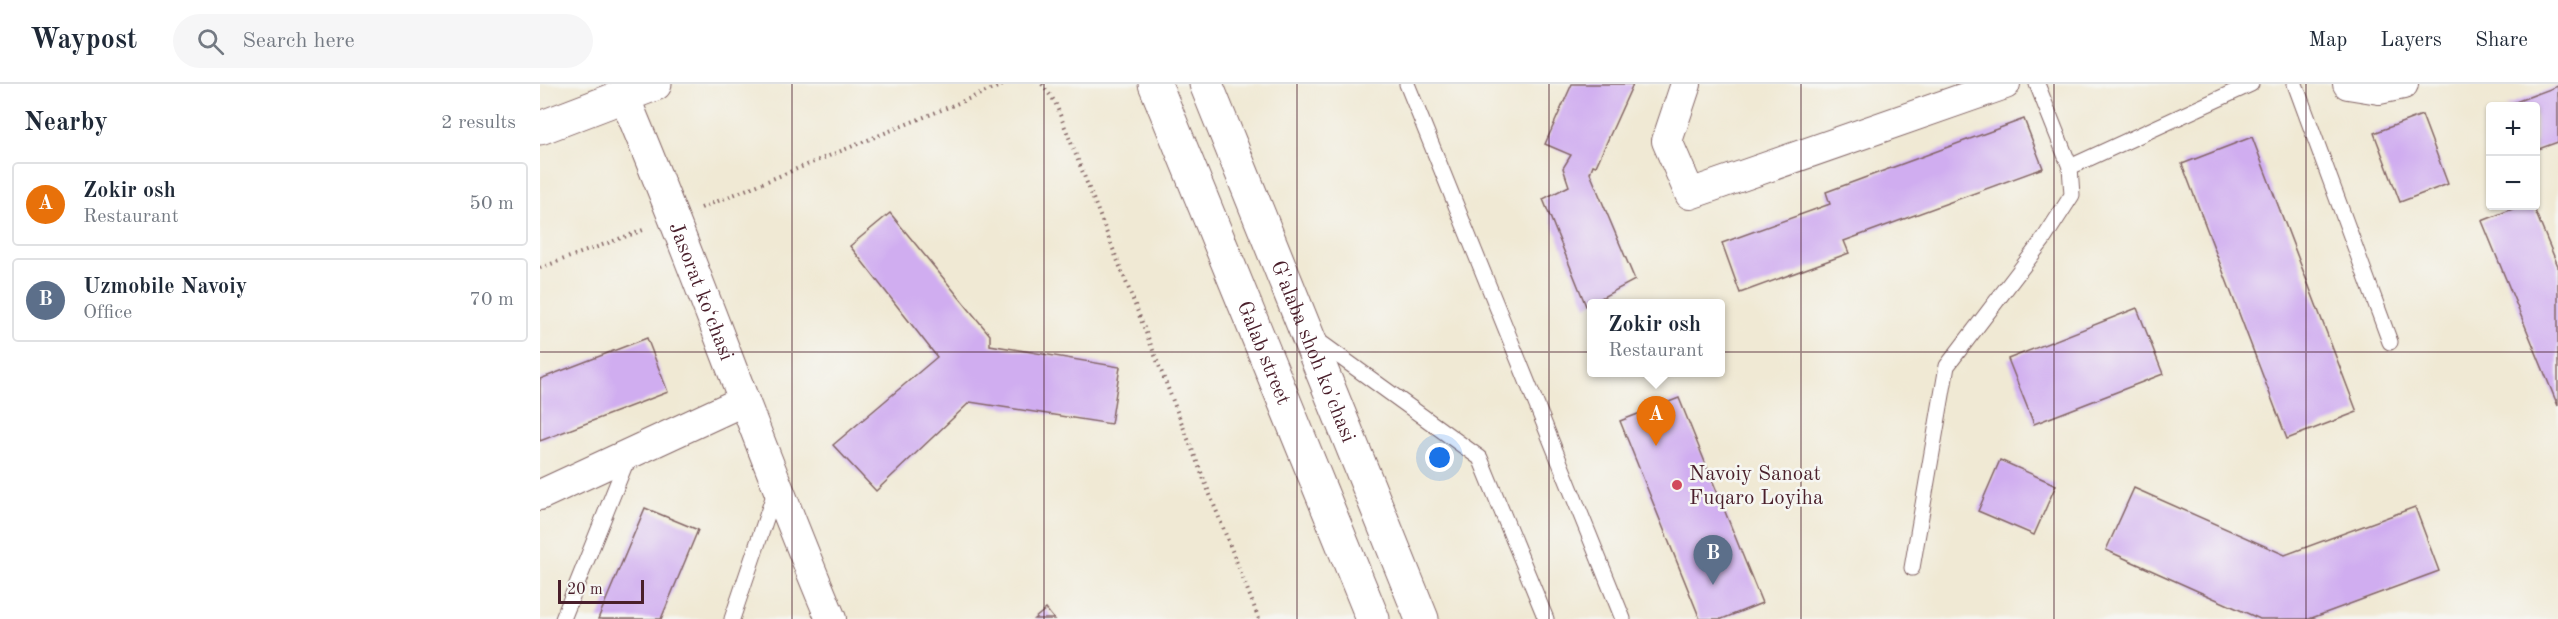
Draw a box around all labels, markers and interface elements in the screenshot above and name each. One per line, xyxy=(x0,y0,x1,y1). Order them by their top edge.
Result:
search box xyxy=(173,14,593,68)
icon: search xyxy=(194,25,227,58)
text: Waypost xyxy=(30,27,137,55)
text: Search here xyxy=(242,30,355,52)
text: Map xyxy=(2308,30,2347,51)
text: Layers xyxy=(2380,30,2442,51)
text: Share xyxy=(2475,30,2528,51)
map controls xyxy=(2486,102,2540,210)
button: + xyxy=(2486,102,2540,156)
text: Nearby xyxy=(24,110,108,136)
text: 2 results xyxy=(441,113,516,133)
button: − xyxy=(2486,156,2540,210)
text: Zokir osh xyxy=(83,180,176,202)
text: A xyxy=(38,194,53,214)
text: 50 m xyxy=(469,194,514,214)
text: Restaurant xyxy=(83,207,179,227)
street label: Jasorat ko‘chasi xyxy=(664,219,737,364)
street label: G'alaba shoh ko'chasi xyxy=(1266,258,1358,446)
text: Uzmobile Navoiy xyxy=(83,276,247,298)
text: B xyxy=(38,290,53,310)
text: 70 m xyxy=(469,290,514,310)
street label: Galab street xyxy=(1233,298,1294,408)
popup xyxy=(1587,299,1725,377)
text: Office xyxy=(83,303,132,323)
text: Zokir osh xyxy=(1608,314,1701,336)
text: Restaurant xyxy=(1608,341,1704,361)
pin: A xyxy=(1636,396,1676,446)
your location xyxy=(1425,443,1454,472)
place label: Navoiy Sanoat Fuqaro Loyiha xyxy=(1689,464,1823,509)
marker: Navoiy Sanoat Fuqaro Loyiha xyxy=(1670,478,1684,492)
pin: B xyxy=(1694,536,1732,585)
scale bar xyxy=(558,577,644,604)
text: 20 m xyxy=(567,582,603,598)

